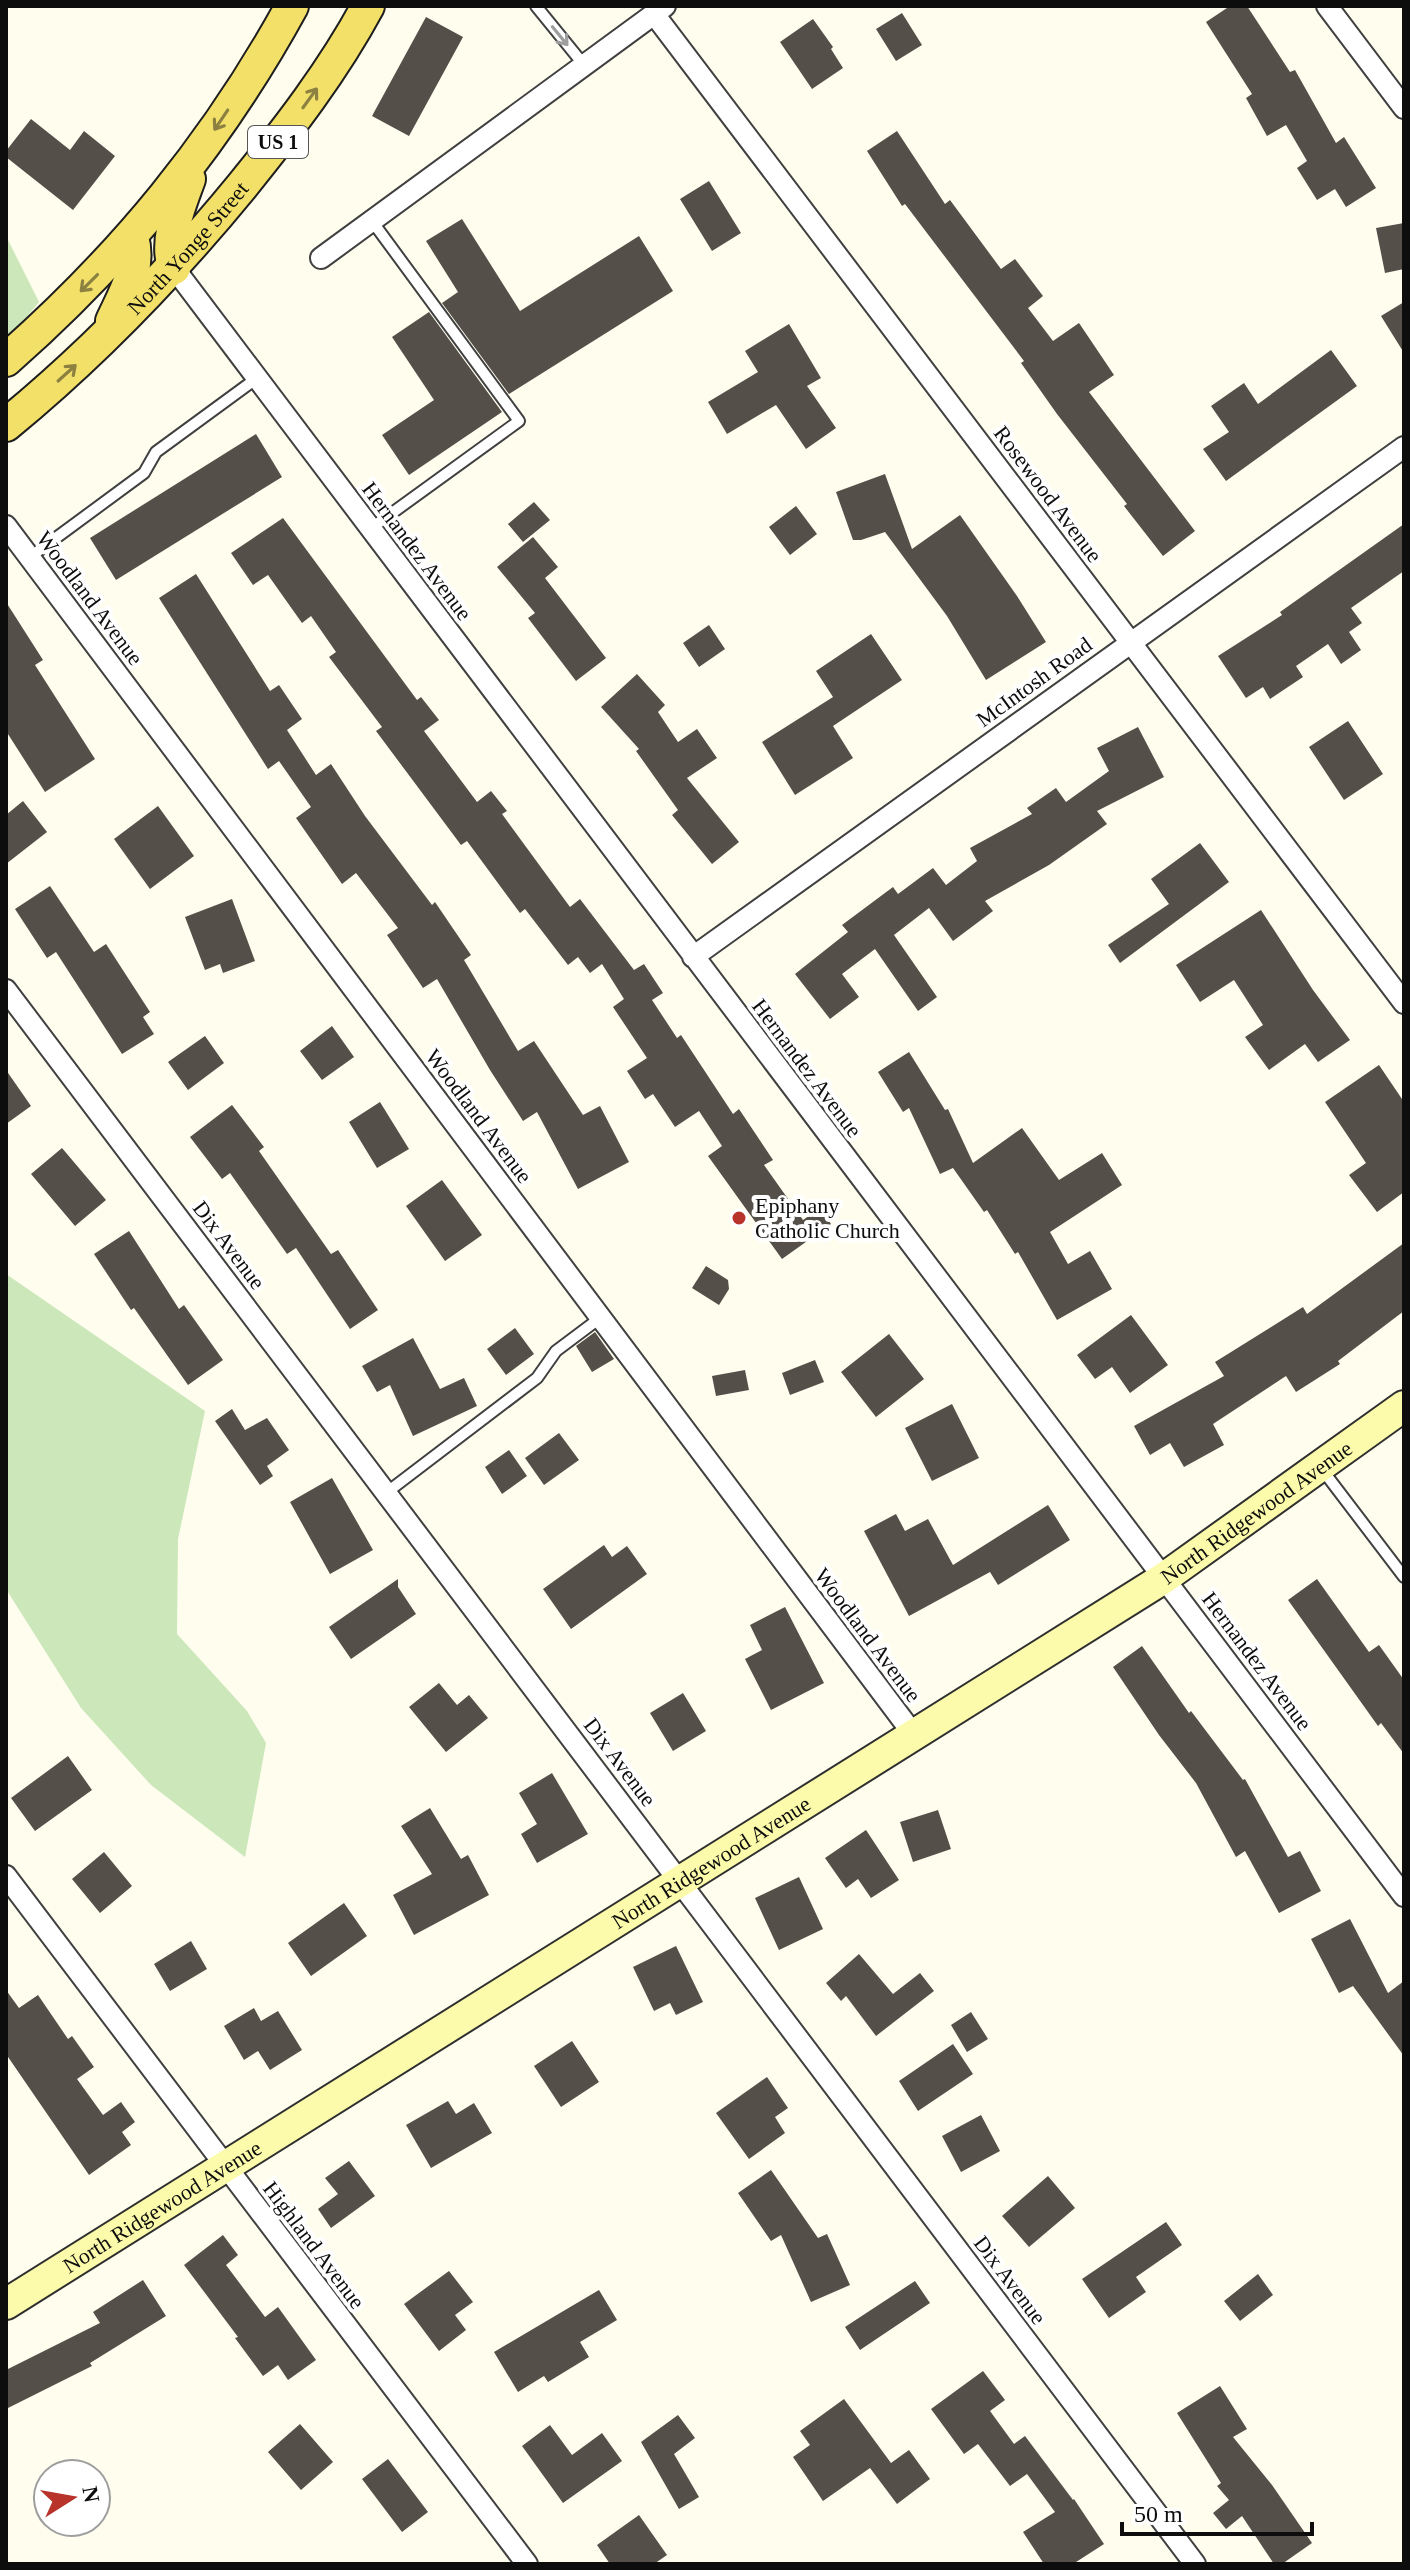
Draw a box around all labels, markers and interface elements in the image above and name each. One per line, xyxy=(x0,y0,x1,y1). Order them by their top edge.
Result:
one-way arrow xyxy=(551,25,569,45)
one-way arrow xyxy=(302,88,318,110)
one-way arrow xyxy=(213,108,229,130)
road number: US 1 xyxy=(248,126,308,158)
street label: North Yonge Street xyxy=(122,176,253,319)
one-way arrow xyxy=(80,273,99,292)
one-way arrow xyxy=(56,365,76,383)
street label: Rosewood Avenue xyxy=(989,421,1107,567)
street label: Hernandez Avenue xyxy=(357,477,477,625)
street label: Woodland Avenue xyxy=(32,526,148,670)
street label: McIntosh Road xyxy=(972,632,1096,732)
street label: Hernandez Avenue xyxy=(747,994,867,1142)
street label: Woodland Avenue xyxy=(421,1044,537,1188)
place label: Epiphany Catholic Church xyxy=(755,1193,900,1243)
street label: Dix Avenue xyxy=(188,1196,270,1294)
marker: Epiphany Catholic Church xyxy=(730,1209,748,1227)
street label: North Ridgewood Avenue xyxy=(1156,1435,1357,1589)
street label: Woodland Avenue xyxy=(810,1563,926,1707)
street label: Hernandez Avenue xyxy=(1197,1587,1317,1735)
street label: Dix Avenue xyxy=(579,1713,661,1811)
street label: North Ridgewood Avenue xyxy=(607,1791,815,1934)
street label: North Ridgewood Avenue xyxy=(58,2135,266,2278)
street label: Highland Avenue xyxy=(258,2176,370,2314)
street label: Dix Avenue xyxy=(969,2231,1051,2329)
north arrow xyxy=(32,2458,112,2538)
text: N xyxy=(77,2484,105,2505)
scale bar xyxy=(1122,2486,1312,2536)
text: 50 m xyxy=(1134,2501,1183,2527)

